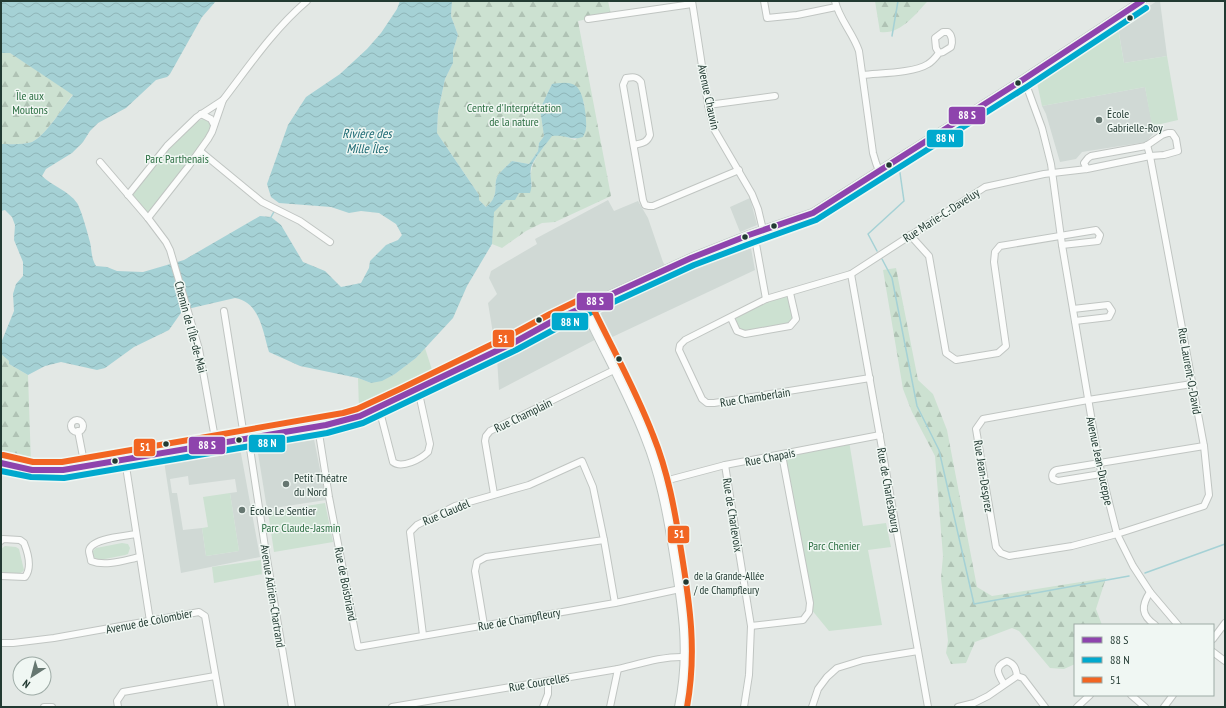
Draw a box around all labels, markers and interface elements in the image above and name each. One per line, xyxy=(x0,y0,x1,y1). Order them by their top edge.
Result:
unlabelled marker xyxy=(1125,13,1135,23)
street label: Avenue Chauvin xyxy=(695,63,723,131)
unlabelled marker xyxy=(1013,78,1023,88)
park label: Île aux Moutons xyxy=(12,88,48,117)
park label: Centre d'Interprétation de la nature xyxy=(467,100,561,129)
line badge: 88 S xyxy=(948,106,986,125)
place label: École Gabrielle-Roy xyxy=(1107,106,1163,135)
text: 88 S xyxy=(958,108,976,122)
marker: École Gabrielle-Roy xyxy=(1094,115,1104,125)
water label: Rivière des Mille Îles xyxy=(342,125,393,157)
line badge: 88 N xyxy=(926,129,964,148)
text: 88 N xyxy=(936,131,954,145)
park label: Parc Parthenais xyxy=(145,151,209,166)
unlabelled marker xyxy=(884,160,894,170)
street label: Rue Marie-C.-Daveluy xyxy=(900,184,983,245)
unlabelled marker xyxy=(769,221,779,231)
unlabelled marker xyxy=(740,232,750,242)
street label: Chemin de l'Île-de-Mai xyxy=(172,279,210,375)
line badge: 88 S xyxy=(576,292,614,311)
text: 88 S xyxy=(586,294,604,308)
line badge: 88 N xyxy=(551,312,589,331)
unlabelled marker xyxy=(534,315,544,325)
text: 88 N xyxy=(561,315,579,329)
street label: Rue Laurent-O.-David xyxy=(1175,327,1205,415)
line badge: 51 xyxy=(492,329,515,348)
text: 51 xyxy=(498,332,508,346)
unlabelled marker xyxy=(614,354,624,364)
street label: Rue Chamberlain xyxy=(719,384,791,410)
street label: Rue Champlain xyxy=(492,395,554,435)
street label: Avenue Jean-Duceppe xyxy=(1083,415,1117,507)
line badge: 88 N xyxy=(248,434,286,453)
unlabelled marker xyxy=(234,435,244,445)
line badge: 88 S xyxy=(188,436,226,455)
text: 88 N xyxy=(258,436,276,450)
line badge: 51 xyxy=(133,438,156,457)
text: 88 S xyxy=(198,438,216,452)
unlabelled marker xyxy=(161,439,171,449)
street label: Rue Jean-Desprez xyxy=(971,439,997,513)
text: 51 xyxy=(140,440,150,454)
street label: Rue Chapais xyxy=(744,445,796,469)
street label: Rue de Charlesbourg xyxy=(874,446,904,534)
unlabelled marker xyxy=(110,456,120,466)
place label: Petit Théatre du Nord xyxy=(294,470,347,499)
street label: Rue de Charlevoix xyxy=(720,477,746,553)
marker: Petit Théatre du Nord xyxy=(281,479,291,489)
street label: Rue Claudel xyxy=(420,495,472,529)
place label: École Le Sentier xyxy=(250,503,317,518)
marker: École Le Sentier xyxy=(237,505,247,515)
park label: Parc Claude-Jasmin xyxy=(261,520,341,535)
line badge: 51 xyxy=(667,525,690,544)
text: 51 xyxy=(674,527,684,541)
park label: Parc Chenier xyxy=(808,538,861,553)
street label: Avenue Adrien-Chartrand xyxy=(257,543,289,649)
street label: Rue de Boisbriand xyxy=(331,546,361,622)
place label: de la Grande-Allée / de Champfleury xyxy=(693,569,765,597)
marker: de la Grande-Allée / de Champfleury xyxy=(681,577,691,587)
street label: Rue de Champfleury xyxy=(477,604,562,634)
street label: Avenue de Colombier xyxy=(104,605,194,637)
legend xyxy=(1074,624,1214,696)
text: 88 S xyxy=(1110,632,1128,647)
text: 88 N xyxy=(1110,652,1130,667)
north arrow xyxy=(12,656,52,696)
street label: Rue Courcelles xyxy=(508,669,570,695)
text: 51 xyxy=(1110,672,1121,687)
text: N xyxy=(20,677,33,692)

